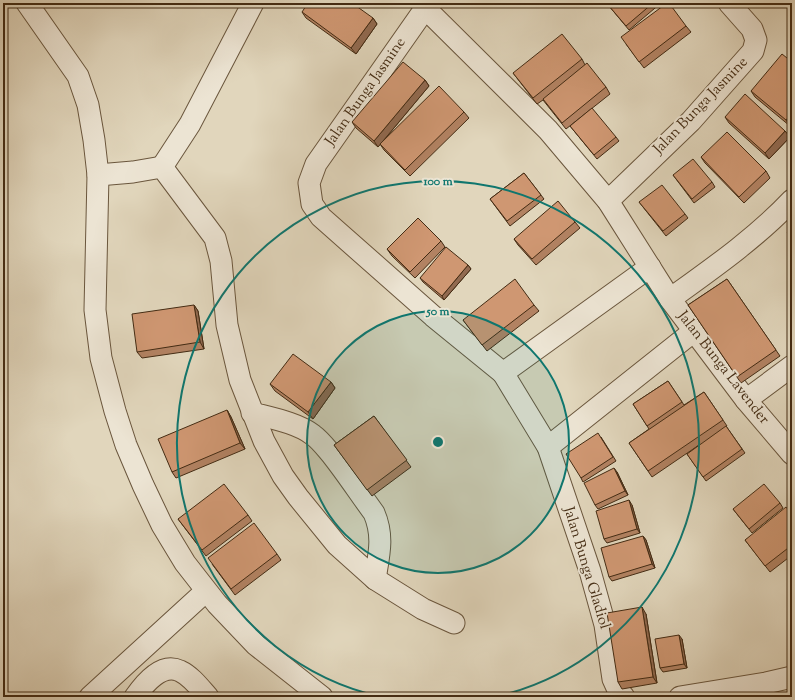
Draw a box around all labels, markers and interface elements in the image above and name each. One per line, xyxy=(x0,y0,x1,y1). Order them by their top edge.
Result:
street label: Jalan Bunga Jasmine xyxy=(320,33,411,151)
street label: Jalan Bunga Jasmine xyxy=(648,53,753,160)
text: 100 m xyxy=(422,173,453,191)
text: 50 m xyxy=(426,303,450,321)
street label: Jalan Bunga Lavender xyxy=(671,306,774,429)
centre of rings xyxy=(431,435,445,449)
street label: Jalan Bunga Gladiol xyxy=(557,503,615,632)

